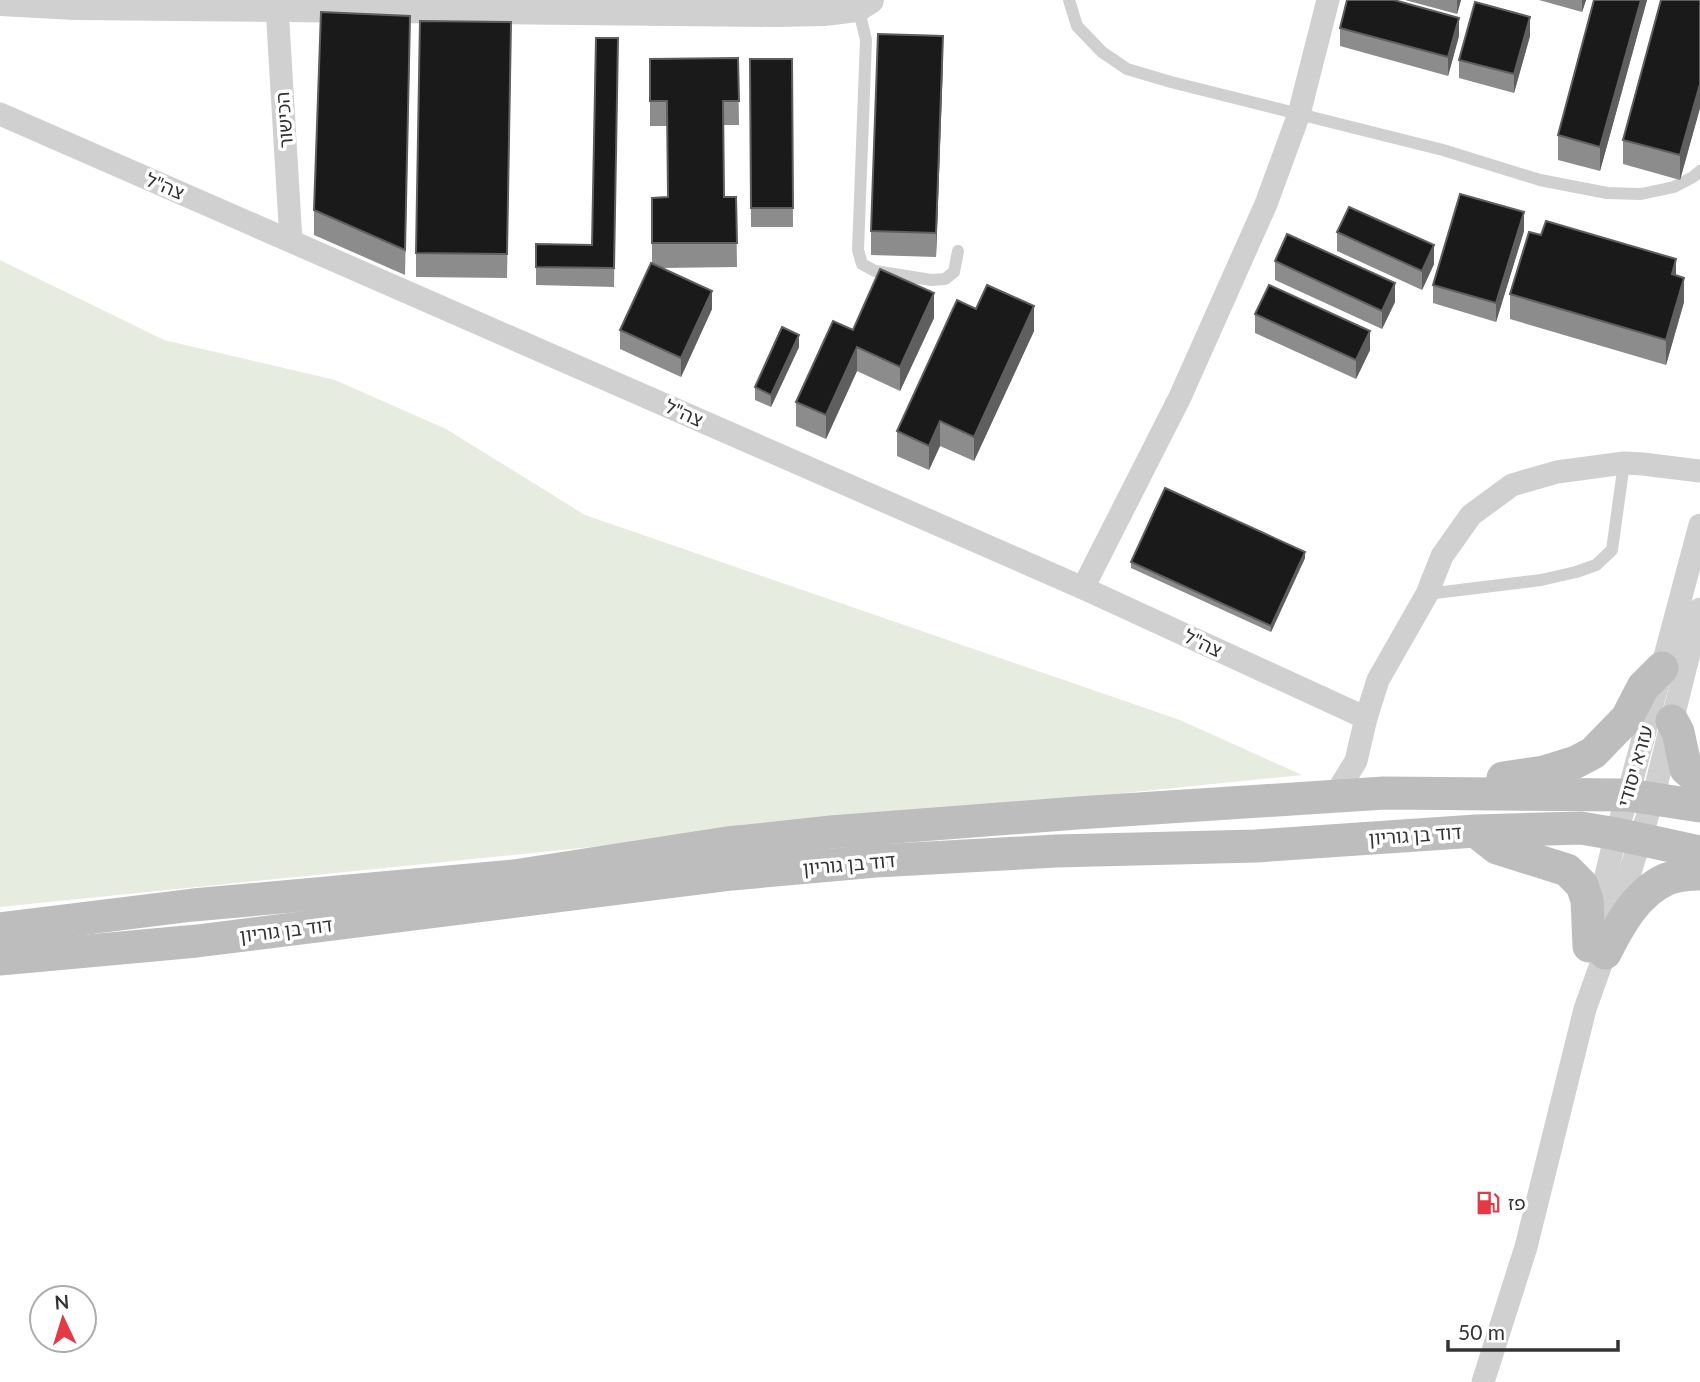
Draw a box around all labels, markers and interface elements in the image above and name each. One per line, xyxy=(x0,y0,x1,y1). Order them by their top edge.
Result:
street label: הכישור xyxy=(270,91,297,149)
street label: צה"ל xyxy=(143,167,188,204)
street label: צה"ל xyxy=(662,394,707,431)
street label: צה"ל xyxy=(1180,624,1226,661)
street label: עזרא יסודי xyxy=(1612,722,1657,809)
street label: דוד בן גוריון xyxy=(1368,820,1462,849)
street label: דוד בן גוריון xyxy=(801,848,896,879)
street label: דוד בן גוריון xyxy=(238,912,334,947)
fuel station icon: פז xyxy=(1474,1189,1502,1217)
place label: פז xyxy=(1508,1191,1526,1214)
north arrow xyxy=(28,1284,98,1354)
text: N xyxy=(54,1290,70,1314)
scale bar xyxy=(1448,1308,1618,1352)
text: 50 m xyxy=(1458,1319,1505,1344)

